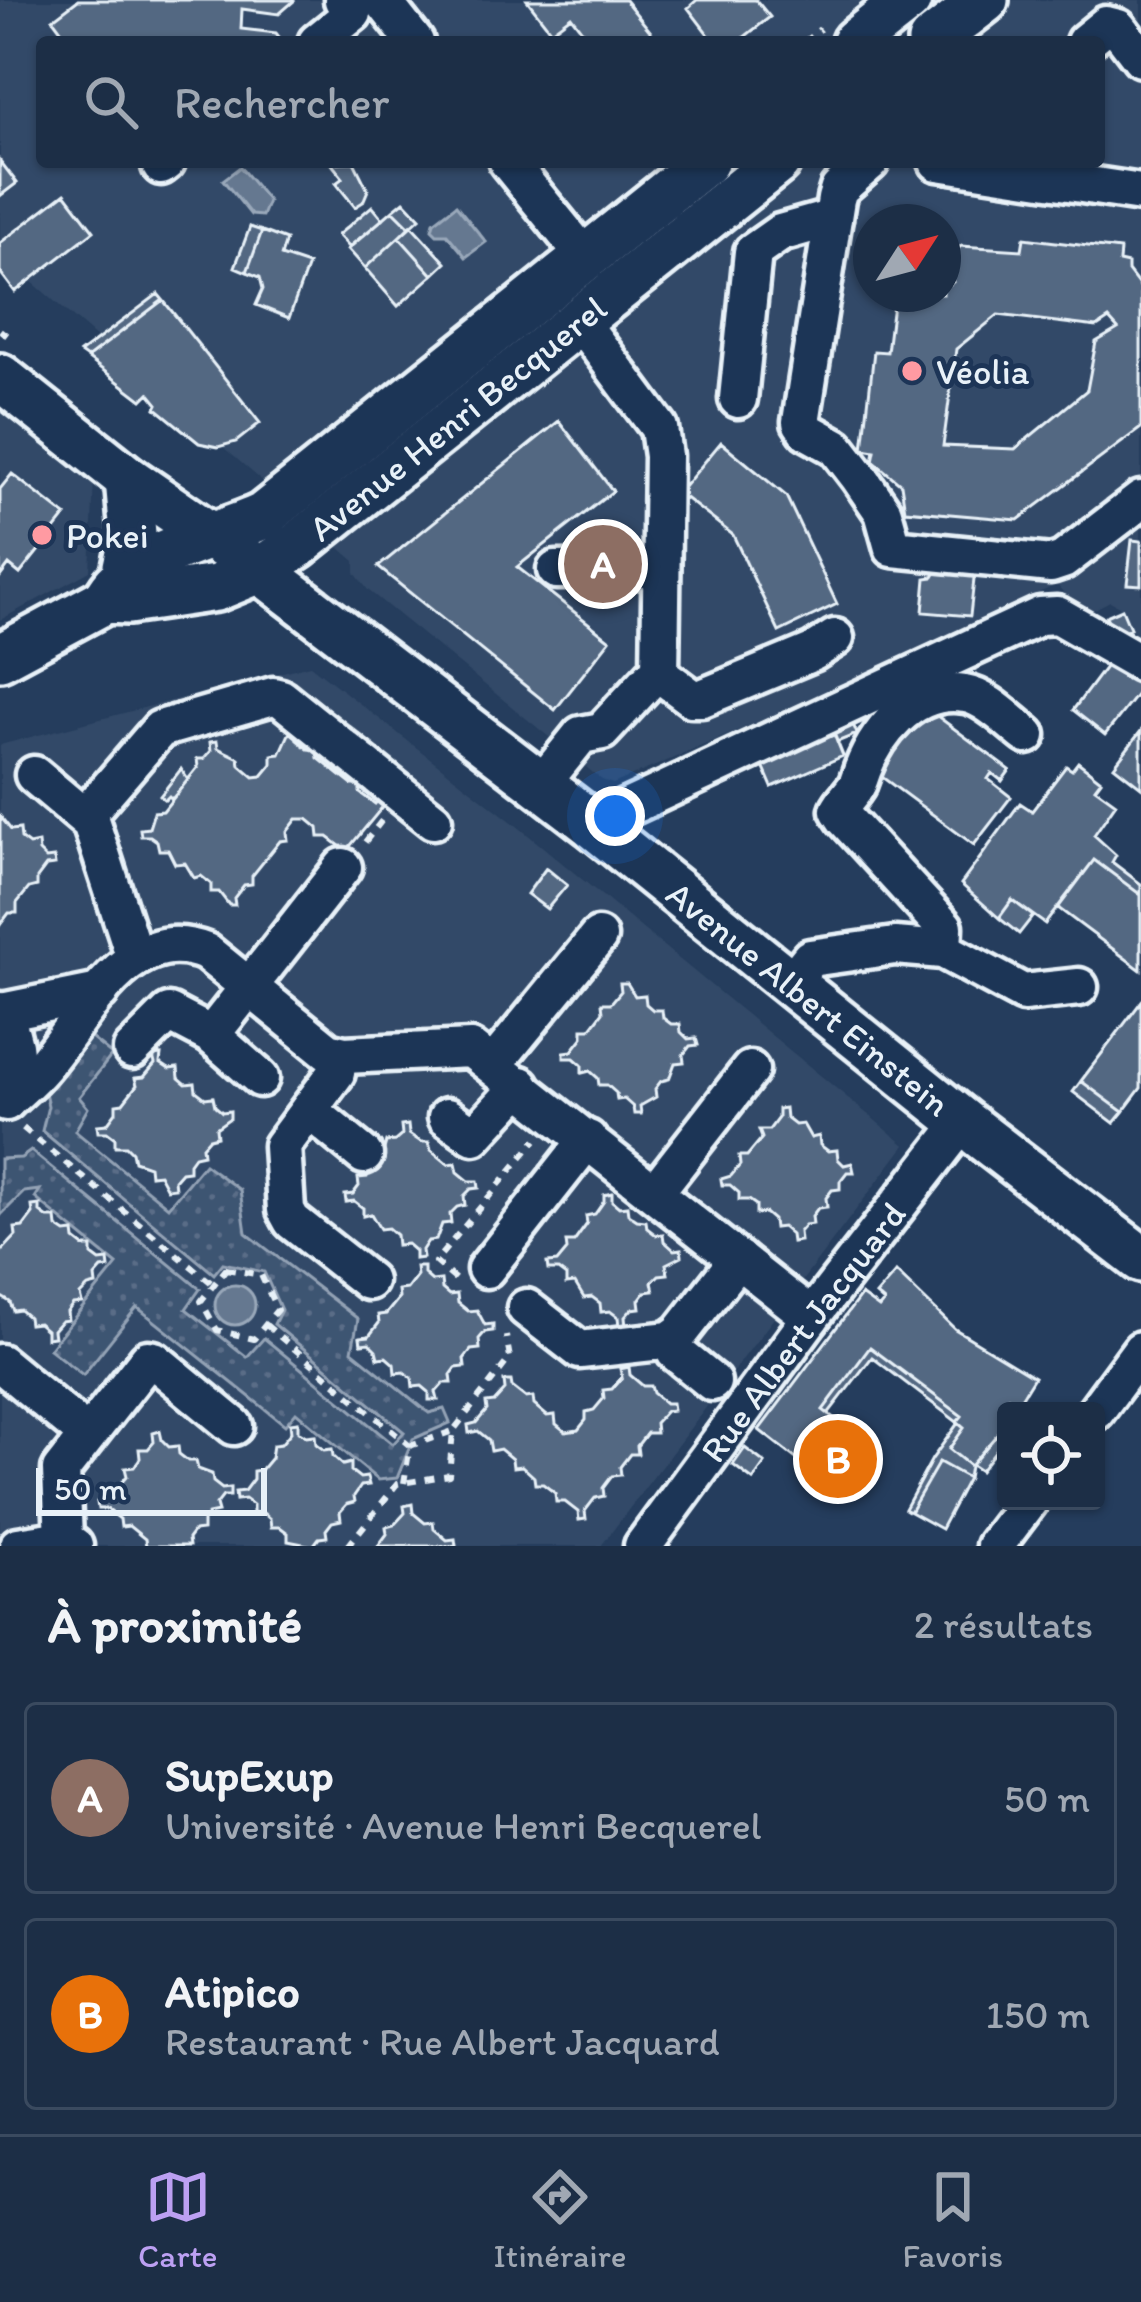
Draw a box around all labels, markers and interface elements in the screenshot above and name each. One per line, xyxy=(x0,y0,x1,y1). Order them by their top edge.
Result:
search box xyxy=(36,36,1105,168)
icon: search xyxy=(78,69,144,135)
text: Rechercher xyxy=(174,75,389,129)
north arrow xyxy=(853,204,961,312)
street label: Avenue Henri Becquerel xyxy=(300,286,614,550)
place label: Véolia xyxy=(936,350,1030,393)
marker: Véolia xyxy=(899,358,925,384)
place label: Pokei xyxy=(66,514,149,557)
pin: A xyxy=(564,519,642,609)
marker: Pokei xyxy=(29,522,55,548)
your location xyxy=(585,786,645,846)
street label: Avenue Albert Einstein xyxy=(658,871,959,1125)
street label: Rue Albert Jacquard xyxy=(691,1193,914,1470)
map controls xyxy=(997,1402,1105,1510)
button: locate xyxy=(997,1402,1105,1510)
pin: B xyxy=(799,1414,877,1504)
scale bar xyxy=(36,1462,267,1515)
text: 50 m xyxy=(54,1469,127,1508)
text: À proximité xyxy=(48,1594,302,1655)
text: 2 résultats xyxy=(914,1601,1093,1648)
text: SupExup xyxy=(165,1748,333,1802)
text: A xyxy=(78,1775,102,1822)
text: 50 m xyxy=(1004,1775,1090,1822)
text: Université · Avenue Henri Becquerel xyxy=(165,1802,762,1849)
text: Atipico xyxy=(165,1964,300,2018)
text: B xyxy=(77,1991,103,2038)
text: 150 m xyxy=(986,1991,1090,2038)
text: Restaurant · Rue Albert Jacquard xyxy=(165,2018,720,2065)
tab: Carte xyxy=(138,2164,218,2275)
tab: Itinéraire xyxy=(493,2164,627,2275)
tab: Favoris xyxy=(902,2164,1003,2275)

